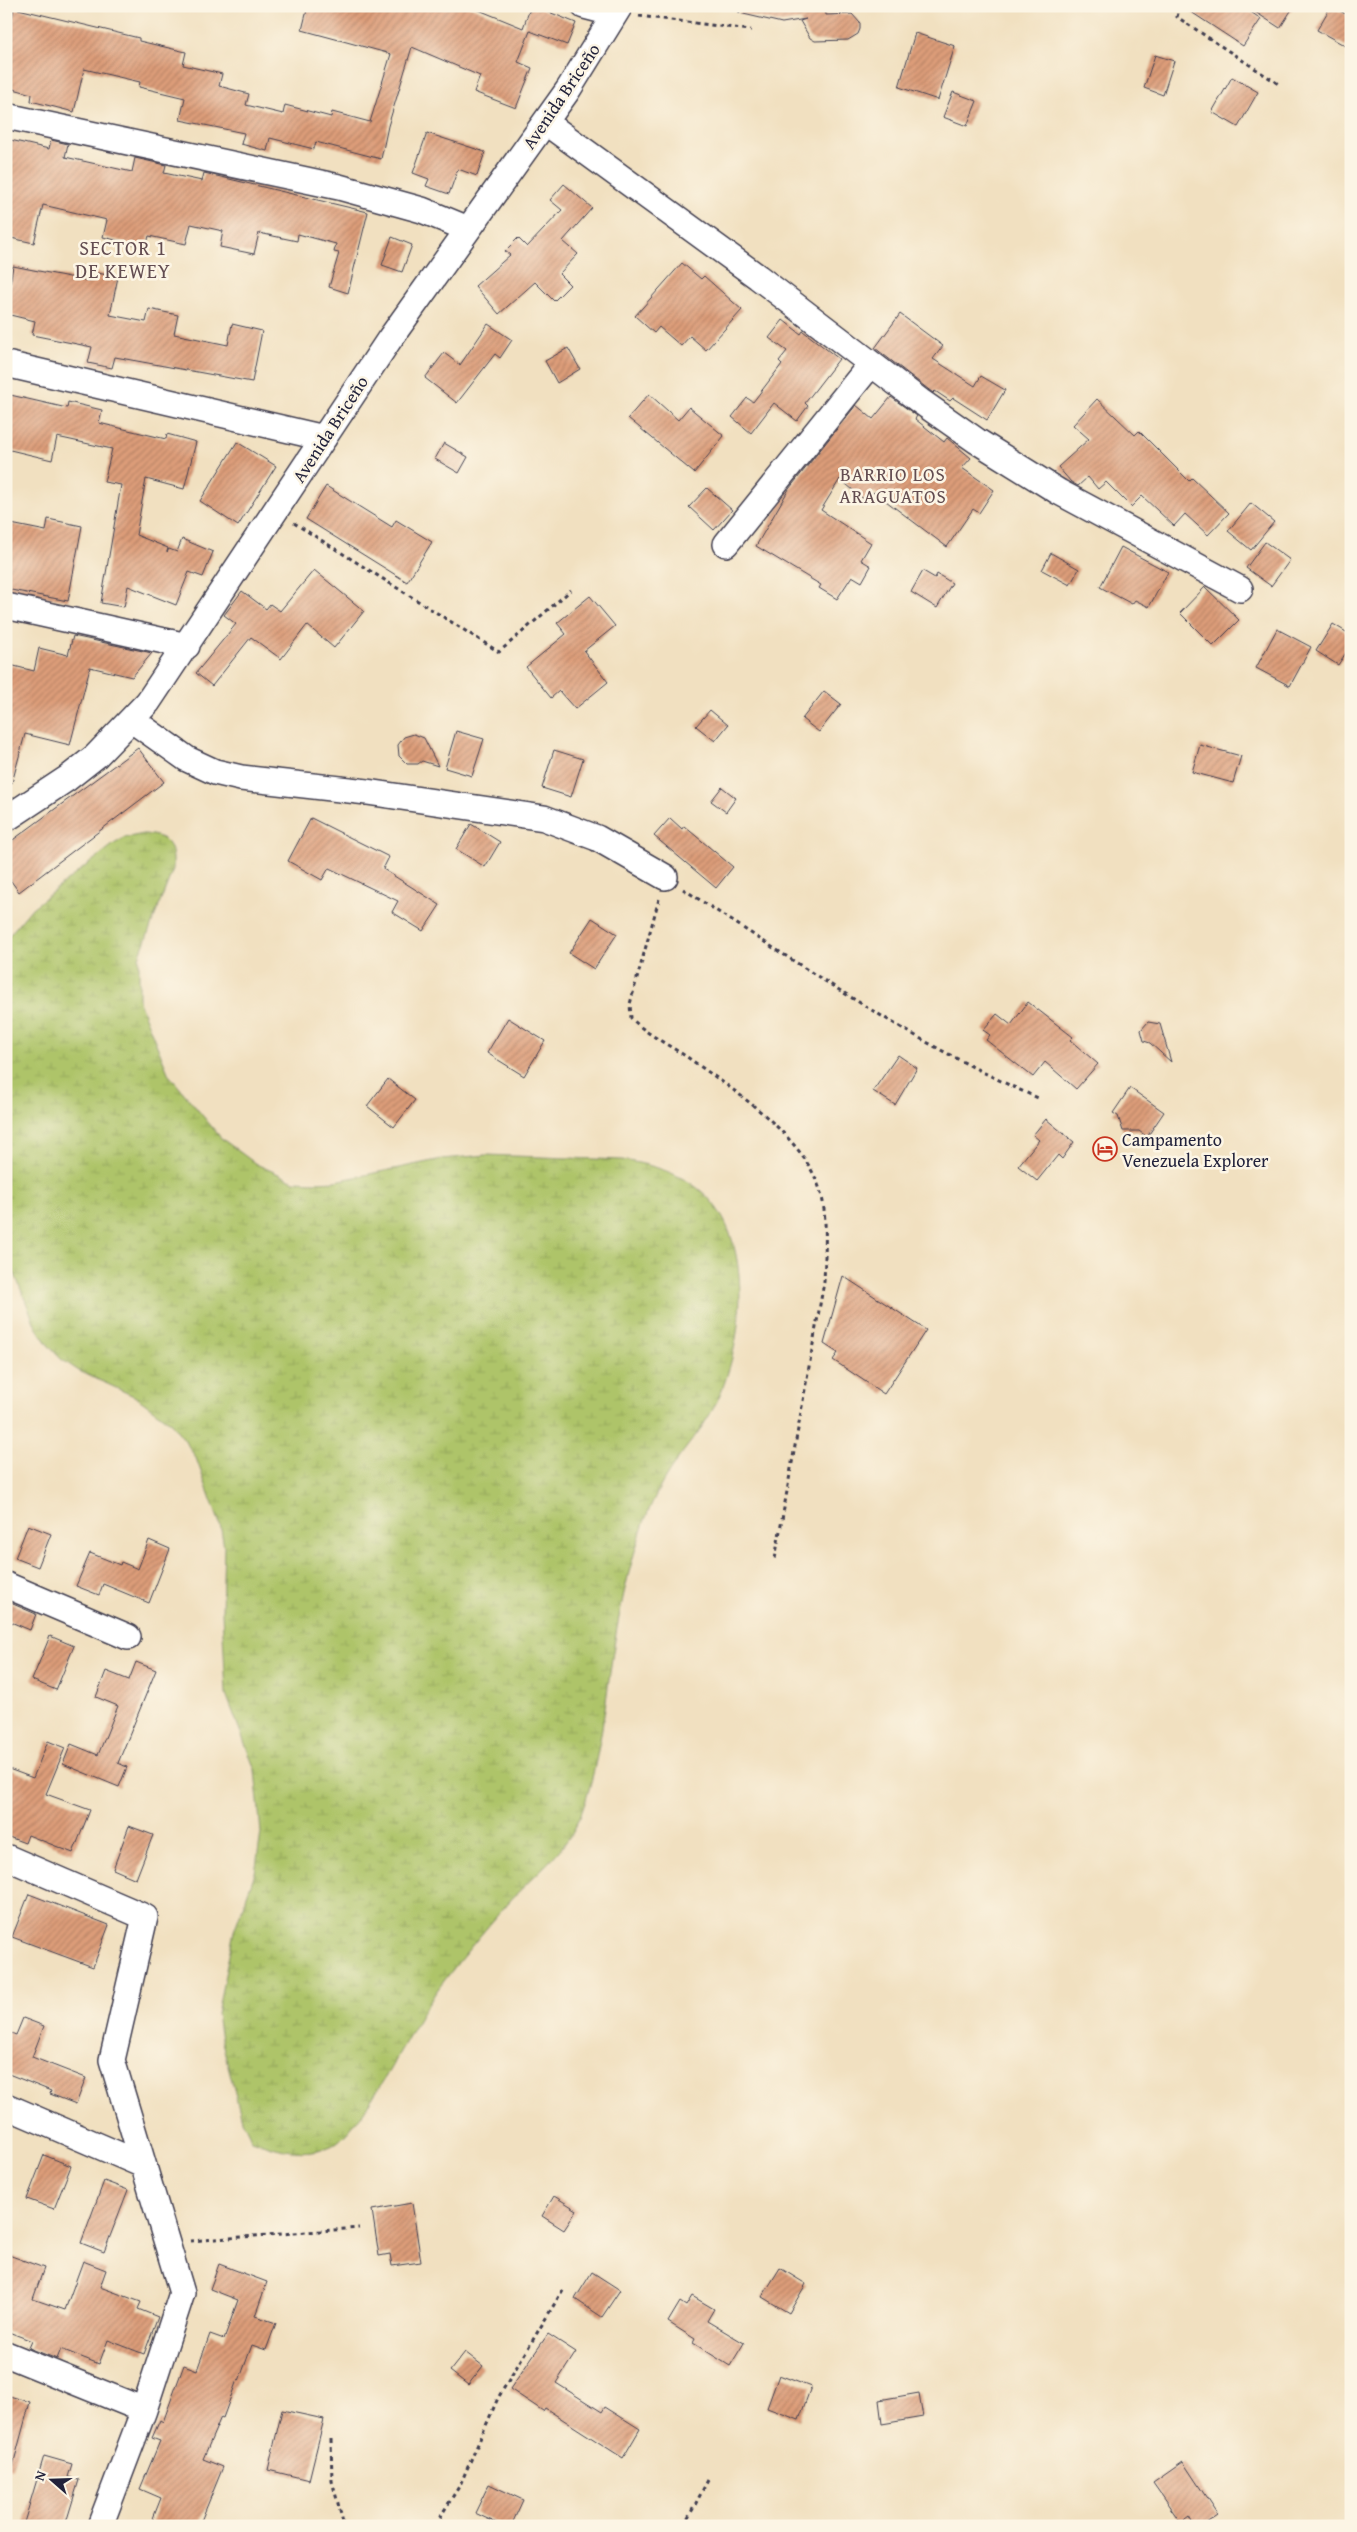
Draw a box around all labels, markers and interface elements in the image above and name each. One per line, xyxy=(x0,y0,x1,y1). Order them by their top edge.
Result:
street label: Avenida Briceño xyxy=(516,38,606,154)
district label: SECTOR 1 DE KEWEY xyxy=(75,233,171,285)
street label: Avenida Briceño xyxy=(285,370,375,488)
district label: BARRIO LOS ARAGUATOS xyxy=(839,460,947,510)
place label: Campamento Venezuela Explorer xyxy=(1122,1126,1269,1174)
hotel icon: Campamento Venezuela Explorer xyxy=(1092,1136,1118,1162)
north arrow xyxy=(28,2454,78,2504)
text: N xyxy=(29,2467,51,2483)

